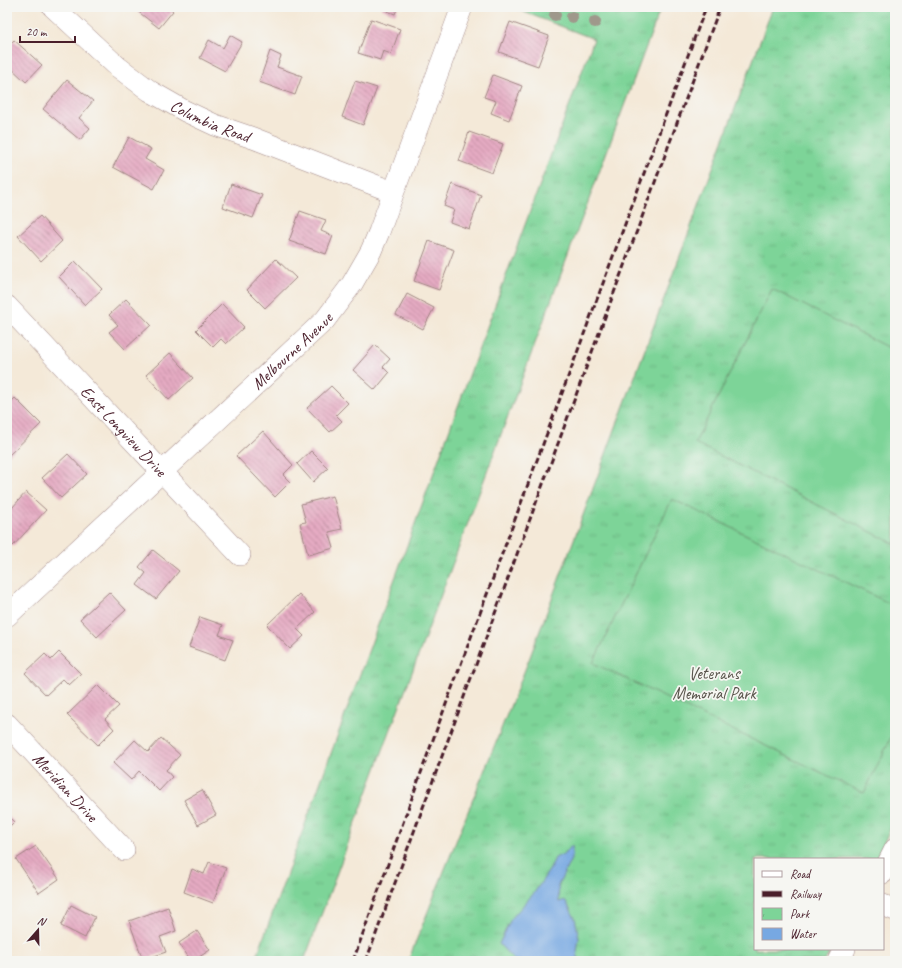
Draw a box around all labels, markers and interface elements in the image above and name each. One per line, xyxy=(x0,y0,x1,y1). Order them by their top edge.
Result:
scale bar xyxy=(20,18,75,44)
text: 20 m xyxy=(26,24,48,40)
street label: Columbia Road xyxy=(167,94,255,147)
street label: Melbourne Avenue xyxy=(247,308,338,394)
street label: East Longview Drive xyxy=(76,381,172,482)
park label: Veterans Memorial Park xyxy=(672,663,757,704)
street label: Meridian Drive xyxy=(28,748,104,827)
legend xyxy=(754,858,884,950)
text: Road xyxy=(790,866,812,882)
text: Railway xyxy=(790,886,822,902)
text: Park xyxy=(790,906,811,922)
north arrow xyxy=(18,910,58,950)
text: N xyxy=(36,913,49,929)
text: Water xyxy=(790,926,818,942)

